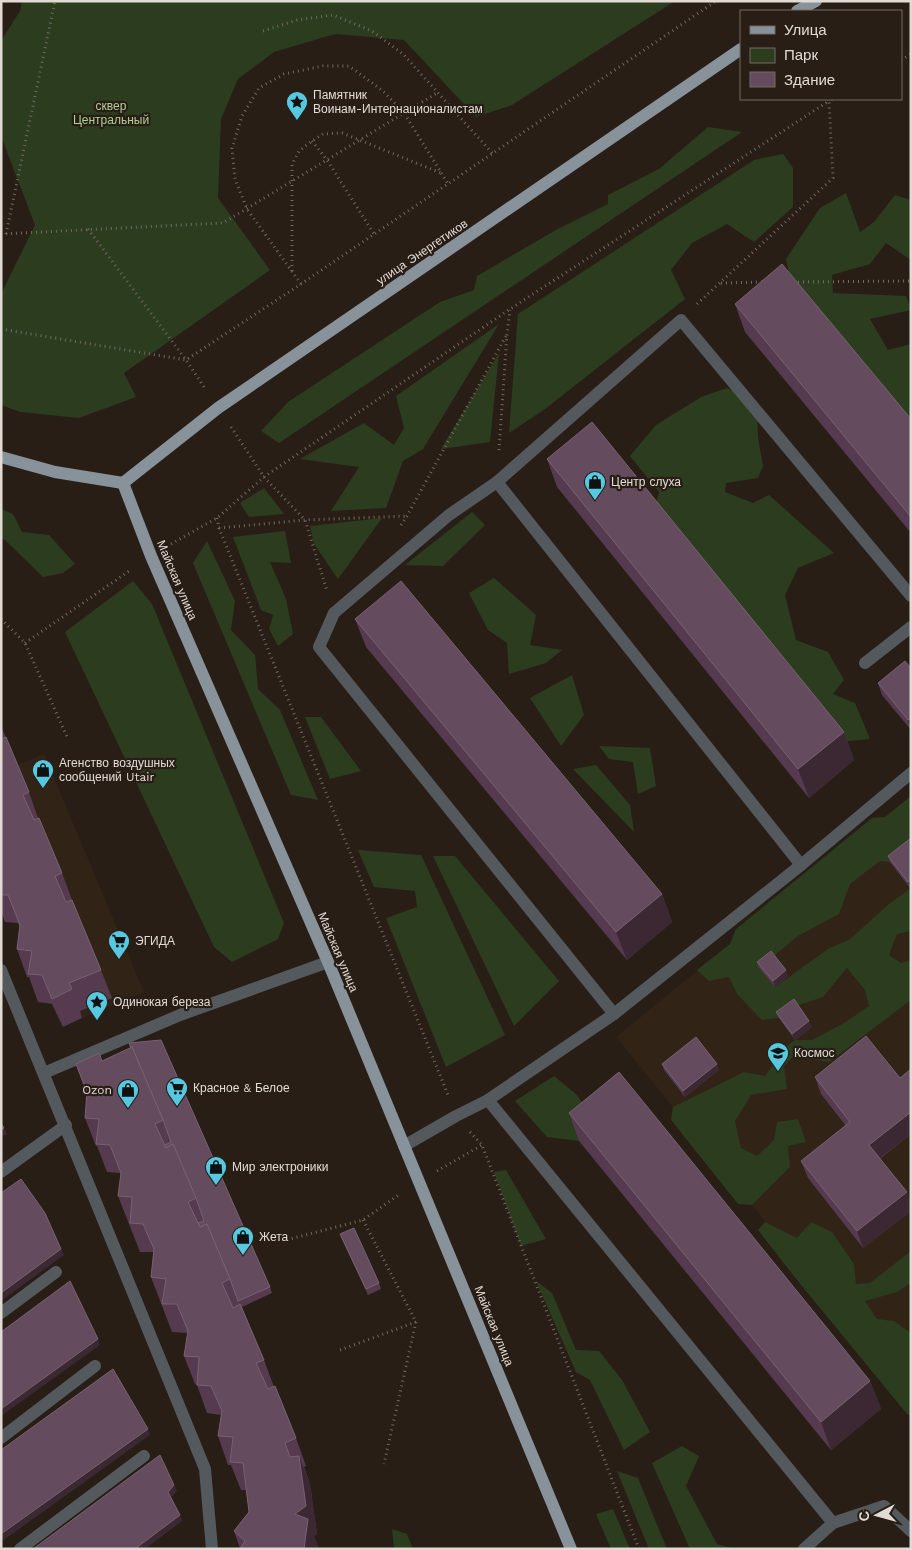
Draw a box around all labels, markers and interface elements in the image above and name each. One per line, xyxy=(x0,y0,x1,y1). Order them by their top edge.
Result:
legend xyxy=(740,10,902,100)
text: Улица xyxy=(784,21,827,39)
text: Парк xyxy=(784,46,818,64)
text: Здание xyxy=(784,71,835,89)
place label: Памятник Воинам-Интернационалистам xyxy=(313,88,483,116)
place icon: Памятник Воинам-Интернационалистам xyxy=(285,90,309,121)
park label: сквер Центральный xyxy=(73,99,149,127)
street label: улица Энергетиков xyxy=(374,216,470,288)
shop icon: Центр слуха xyxy=(583,470,607,501)
place label: Центр слуха xyxy=(611,475,681,489)
street label: Майская улица xyxy=(154,538,200,622)
place label: Агенство воздушных сообщений Utair xyxy=(59,756,175,784)
shop icon: Агенство воздушных сообщений Utair xyxy=(31,758,55,789)
street label: Майская улица xyxy=(315,910,361,994)
supermarket icon: ЭГИДА xyxy=(107,929,131,960)
place label: ЭГИДА xyxy=(135,934,175,948)
place icon: Одинокая береза xyxy=(85,990,109,1021)
place label: Одинокая береза xyxy=(113,995,211,1009)
school or university icon: Космос xyxy=(766,1041,790,1072)
place label: Космос xyxy=(794,1046,835,1060)
supermarket icon: Красное & Белое xyxy=(165,1076,189,1107)
shop icon: Ozon xyxy=(116,1078,140,1109)
place label: Красное & Белое xyxy=(193,1081,290,1095)
place label: Ozon xyxy=(82,1083,112,1097)
shop icon: Мир электроники xyxy=(204,1155,228,1186)
place label: Мир электроники xyxy=(232,1160,329,1174)
shop icon: Жета xyxy=(231,1225,255,1256)
place label: Жета xyxy=(259,1230,289,1244)
street label: Майская улица xyxy=(472,1284,517,1368)
north arrow xyxy=(852,1490,902,1540)
text: С xyxy=(856,1510,873,1522)

